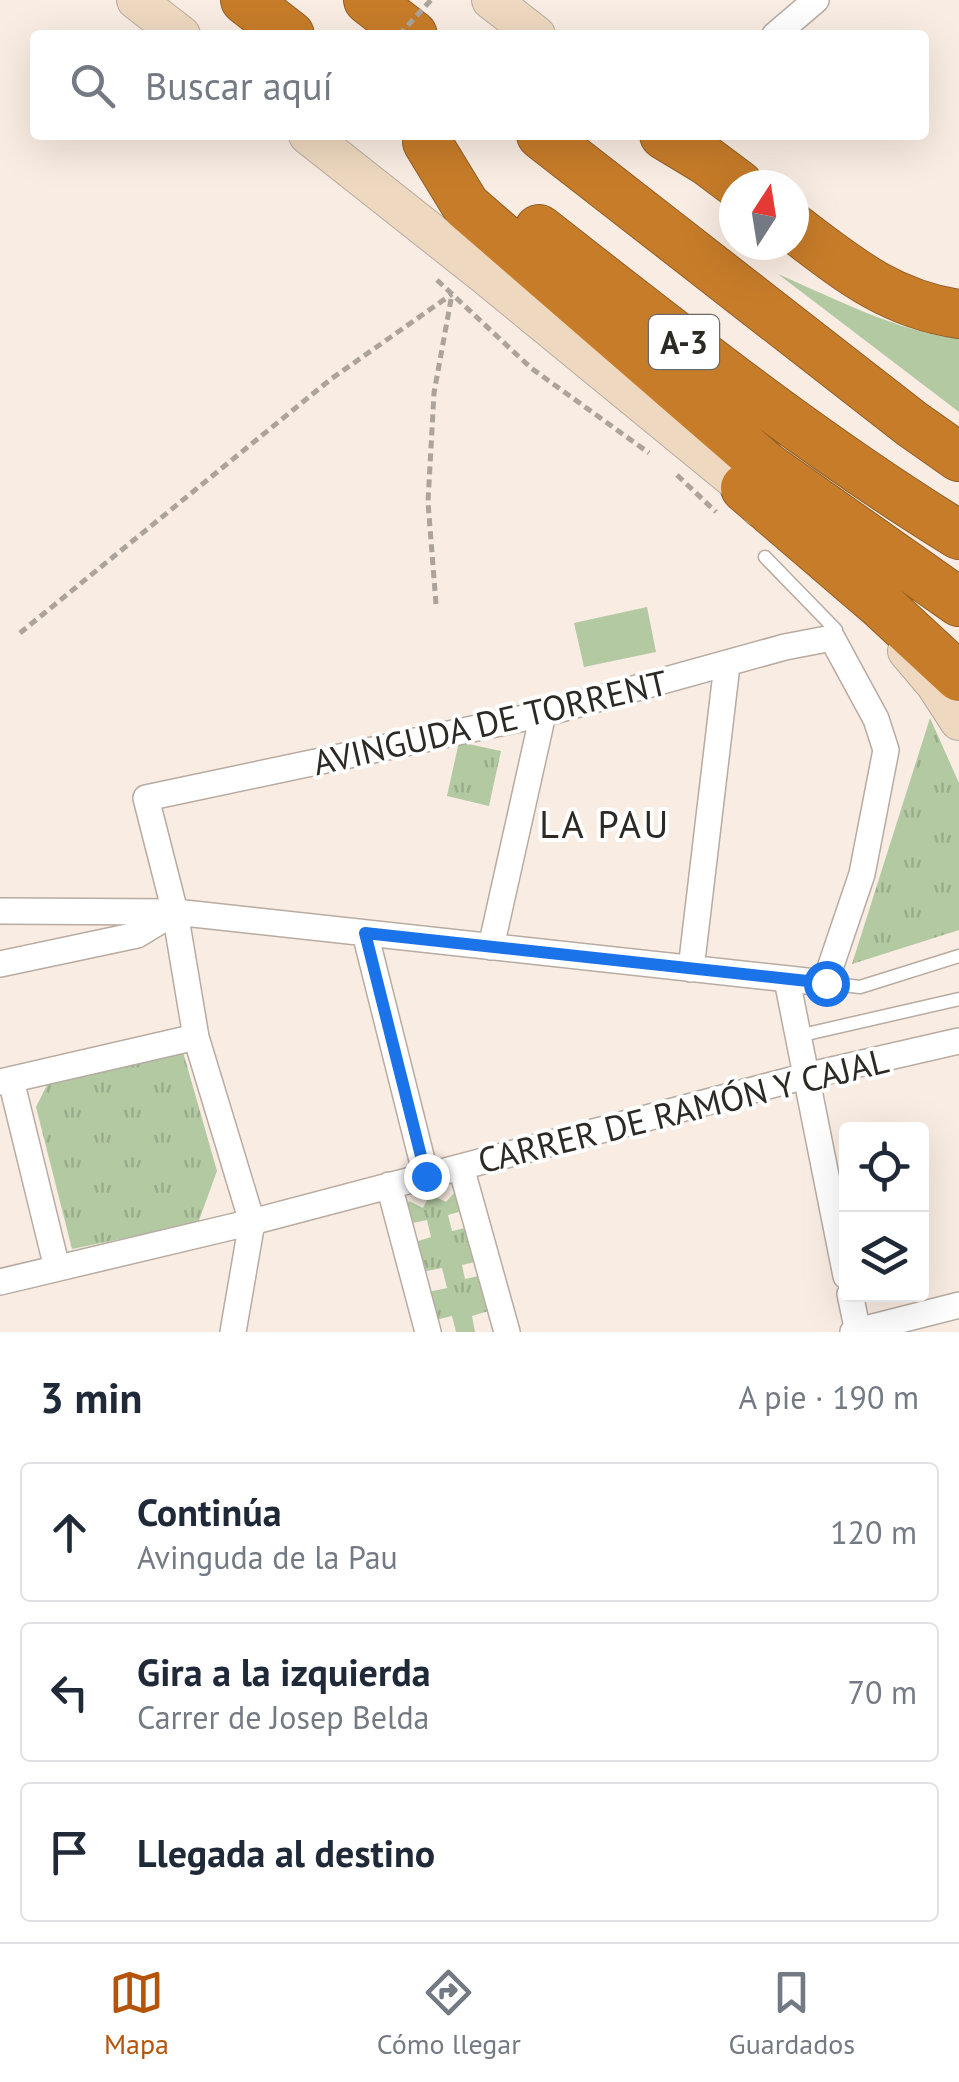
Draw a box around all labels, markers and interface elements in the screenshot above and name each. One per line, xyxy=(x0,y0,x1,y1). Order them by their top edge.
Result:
search box xyxy=(30,30,929,140)
icon: search xyxy=(65,58,120,113)
text: Buscar aquí xyxy=(145,61,333,110)
north arrow xyxy=(719,170,809,260)
road number: A-3 xyxy=(649,315,719,369)
street label: AVINGUDA DE TORRENT xyxy=(308,659,672,785)
district label: LA PAU xyxy=(539,799,671,848)
route start xyxy=(804,961,850,1007)
street label: CARRER DE RAMÓN Y CAJAL xyxy=(473,1037,893,1183)
map controls xyxy=(839,1122,929,1302)
button: locate xyxy=(839,1122,929,1212)
route end xyxy=(404,1154,450,1200)
button: layers xyxy=(839,1212,929,1302)
text: 3 min xyxy=(40,1370,142,1425)
text: A pie · 190 m xyxy=(738,1376,919,1418)
text: Continúa xyxy=(137,1487,281,1536)
icon: ahead xyxy=(42,1505,97,1560)
text: 120 m xyxy=(830,1511,917,1553)
text: Avinguda de la Pau xyxy=(137,1536,398,1578)
text: Gira a la izquierda xyxy=(137,1647,431,1696)
icon: left xyxy=(42,1665,97,1720)
text: 70 m xyxy=(848,1671,917,1713)
text: Carrer de Josep Belda xyxy=(137,1696,429,1738)
icon: arrive xyxy=(42,1825,97,1880)
text: Llegada al destino xyxy=(137,1828,435,1877)
tab: Mapa xyxy=(104,1965,169,2062)
tab: Cómo llegar xyxy=(377,1965,521,2062)
tab: Guardados xyxy=(729,1965,855,2062)

